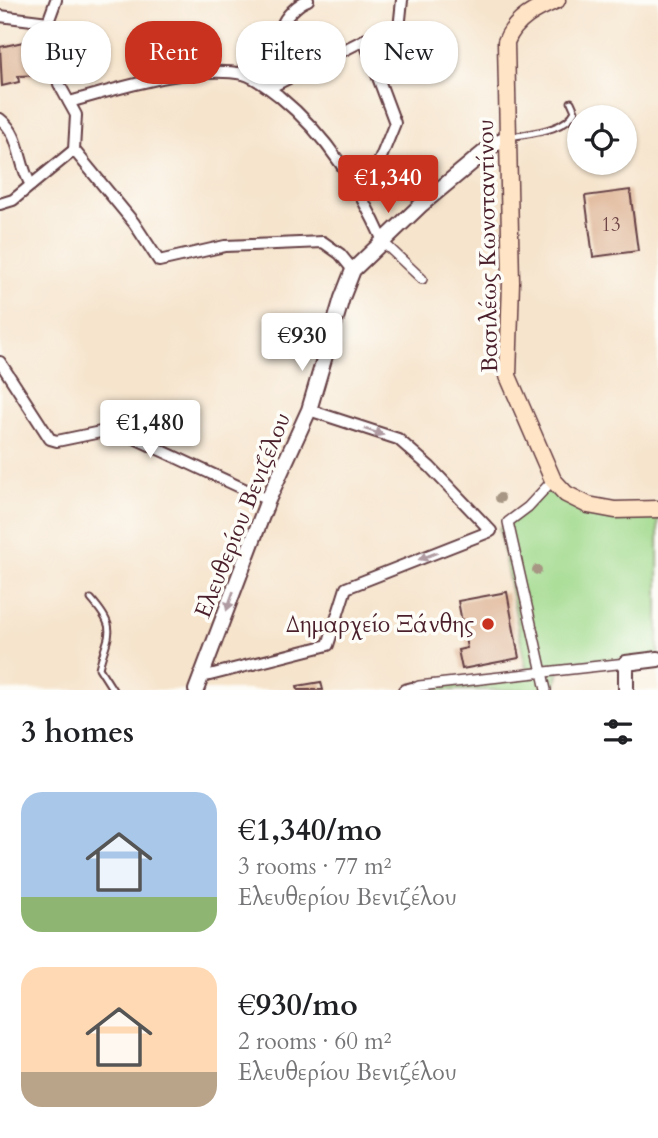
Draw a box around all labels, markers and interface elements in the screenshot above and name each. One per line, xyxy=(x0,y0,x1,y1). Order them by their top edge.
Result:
chip: Buy xyxy=(21,21,111,84)
chip: Rent xyxy=(125,21,222,84)
chip: Filters xyxy=(236,21,346,84)
chip: New xyxy=(360,21,458,84)
map controls xyxy=(567,105,637,175)
button: locate xyxy=(567,105,637,175)
street label: Βασιλέως Κωνσταντίνου xyxy=(470,119,505,373)
pin: €1,340 xyxy=(331,156,445,215)
text: €1,340 xyxy=(354,162,422,193)
house number: 13 xyxy=(601,212,621,238)
pin: €930 xyxy=(261,314,343,373)
text: €930 xyxy=(277,320,327,351)
pin: €1,480 xyxy=(93,400,207,460)
text: €1,480 xyxy=(116,407,184,438)
street label: Ελευθερίου Βενιζέλου xyxy=(187,408,298,622)
one-way arrow xyxy=(363,427,384,437)
one-way arrow xyxy=(417,550,438,561)
one-way arrow xyxy=(225,591,236,612)
place label: Δημαρχείο Ξάνθης xyxy=(286,609,474,640)
marker: Δημαρχείο Ξάνθης xyxy=(480,616,496,632)
text: 3 homes xyxy=(21,712,134,753)
icon: filters xyxy=(599,713,637,751)
text: €1,340/mo xyxy=(238,810,382,851)
icon: home xyxy=(77,820,161,904)
text: 3 rooms · 77 m² xyxy=(238,851,391,882)
text: Ελευθερίου Βενιζέλου xyxy=(238,882,457,913)
text: €930/mo xyxy=(238,985,358,1026)
icon: home xyxy=(77,995,161,1079)
text: 2 rooms · 60 m² xyxy=(238,1026,391,1057)
text: Ελευθερίου Βενιζέλου xyxy=(238,1057,457,1088)

